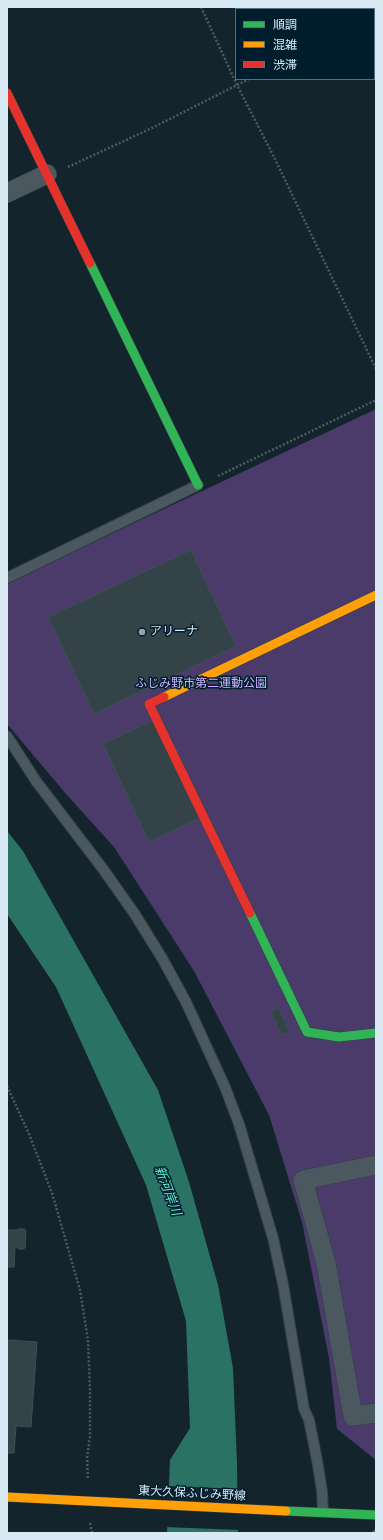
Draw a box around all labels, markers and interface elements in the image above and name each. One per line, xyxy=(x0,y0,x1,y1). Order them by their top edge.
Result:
legend xyxy=(235,8,375,80)
text: 順調 xyxy=(273,18,297,33)
text: 混雑 xyxy=(273,38,297,53)
text: 渋滞 xyxy=(273,58,297,73)
place label: アリーナ xyxy=(150,625,198,639)
marker: アリーナ xyxy=(137,627,147,637)
park label: ふじみ野市第二運動公園 xyxy=(135,677,267,691)
water label: 新河岸川 xyxy=(150,1164,184,1218)
street label: 東大久保ふじみ野線 xyxy=(138,1484,246,1504)

